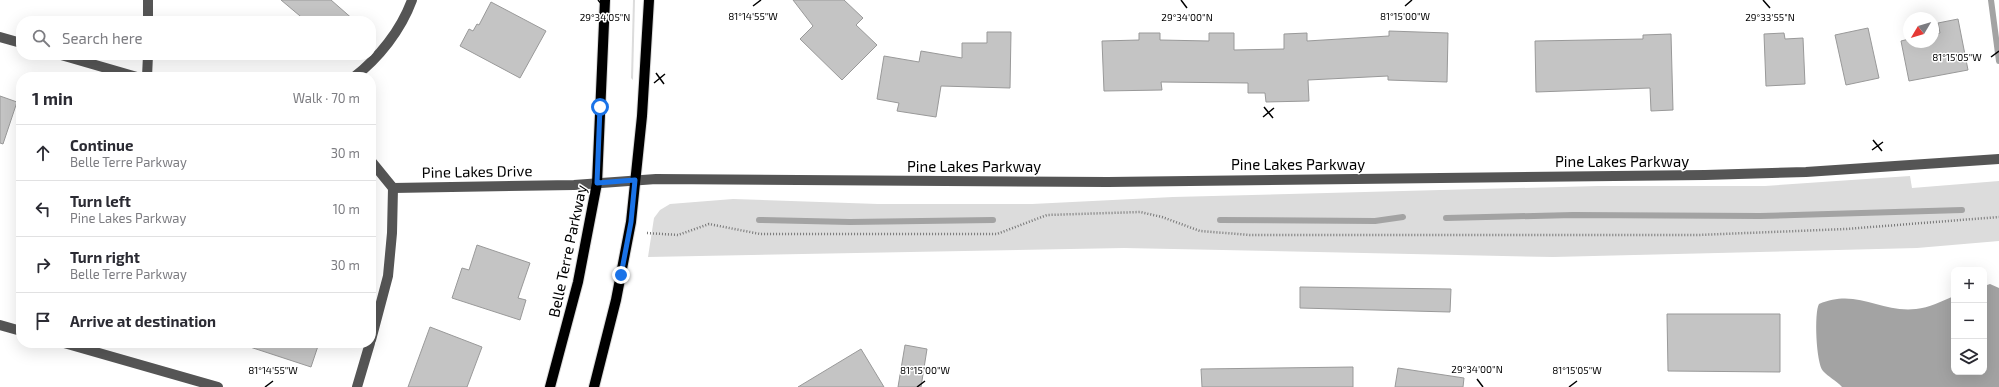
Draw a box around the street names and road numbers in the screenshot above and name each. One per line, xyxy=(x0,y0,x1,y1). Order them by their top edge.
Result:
street label: Pine Lakes Parkway xyxy=(1555,152,1689,170)
street label: Pine Lakes Parkway xyxy=(1231,155,1365,173)
street label: Pine Lakes Parkway xyxy=(907,157,1041,175)
street label: Pine Lakes Drive xyxy=(422,161,532,181)
street label: Belle Terre Parkway xyxy=(544,183,590,319)

